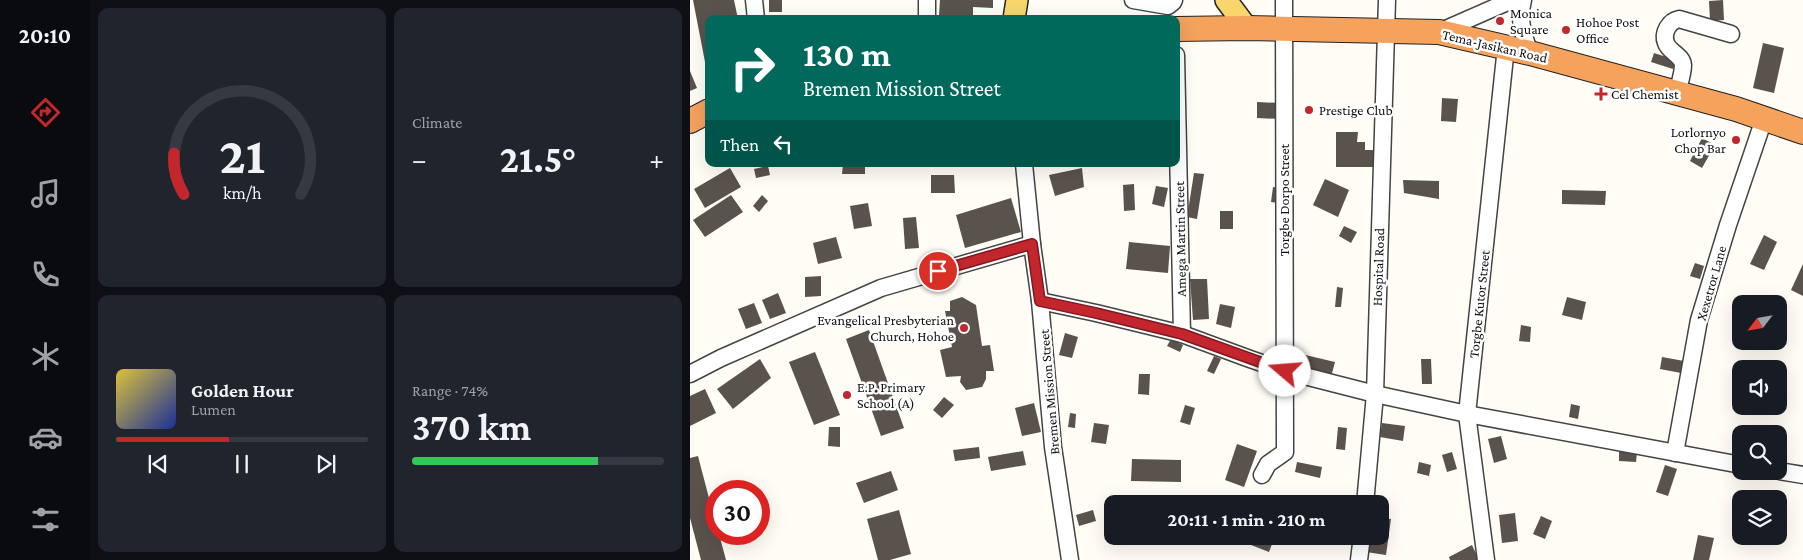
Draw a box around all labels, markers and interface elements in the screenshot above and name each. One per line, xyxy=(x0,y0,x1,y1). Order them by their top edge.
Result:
place label: Monica Square xyxy=(1510,5,1553,37)
place label: Hohoe Post Office xyxy=(1576,14,1640,46)
marker: Monica Square xyxy=(1494,15,1506,27)
text: 20:10 xyxy=(19,23,71,48)
marker: Hohoe Post Office xyxy=(1560,24,1572,36)
street label: Tema-Jasikan Road xyxy=(1441,26,1550,66)
icon: right xyxy=(720,35,785,100)
text: 130 m xyxy=(803,35,891,74)
text: Bremen Mission Street xyxy=(803,76,1001,101)
place label: Cel Chemist xyxy=(1611,86,1679,102)
marker: Cel Chemist xyxy=(1595,88,1607,100)
icon: directions xyxy=(28,95,63,130)
place label: Prestige Club xyxy=(1319,102,1393,118)
marker: Prestige Club xyxy=(1303,104,1315,116)
text: Climate xyxy=(412,114,462,131)
place label: Lorlornyo Chop Bar xyxy=(1671,124,1726,156)
text: 21 xyxy=(219,126,265,184)
icon: left xyxy=(769,130,797,158)
text: Then xyxy=(720,134,759,155)
marker: Lorlornyo Chop Bar xyxy=(1730,134,1742,146)
text: 21.5° xyxy=(500,138,576,180)
street label: Torgbe Dorpo Street xyxy=(1276,143,1292,256)
text: − xyxy=(412,144,427,175)
text: + xyxy=(649,144,664,175)
icon: music xyxy=(28,176,63,211)
street label: Amega Martin Street xyxy=(1171,181,1189,297)
text: km/h xyxy=(223,183,262,203)
street label: Hospital Road xyxy=(1369,227,1387,306)
street label: Xexetror Lane xyxy=(1693,244,1729,322)
street label: Torgbe Kutor Street xyxy=(1465,249,1493,359)
pin xyxy=(917,250,959,292)
icon: phone xyxy=(28,257,63,292)
icon: arrive xyxy=(924,257,952,285)
north arrow xyxy=(1732,295,1788,350)
map controls xyxy=(1732,295,1787,545)
place label: Evangelical Presbyterian Church, Hohoe xyxy=(817,312,954,344)
marker: Evangelical Presbyterian Church, Hohoe xyxy=(958,322,970,334)
street label: Bremen Mission Street xyxy=(1036,328,1062,455)
icon: climate xyxy=(28,339,63,374)
position arrow xyxy=(1258,344,1310,396)
button: sound xyxy=(1732,360,1787,415)
place label: E.P. Primary School (A) xyxy=(857,379,926,412)
text: Golden Hour xyxy=(191,380,294,401)
text: Range · 74% xyxy=(412,382,488,399)
marker: E.P. Primary School (A) xyxy=(841,389,853,401)
text: Lumen xyxy=(191,401,236,418)
text: 370 km xyxy=(412,406,531,448)
icon: car xyxy=(28,420,63,455)
button: search xyxy=(1732,425,1787,480)
icon: previous xyxy=(144,450,172,478)
icon: pause xyxy=(228,450,256,478)
icon: next xyxy=(312,450,340,478)
speed limit sign: 30 xyxy=(705,480,770,545)
button: layers xyxy=(1732,490,1787,545)
icon: filters xyxy=(28,502,63,537)
text: 20:11 · 1 min · 210 m xyxy=(1168,509,1325,530)

